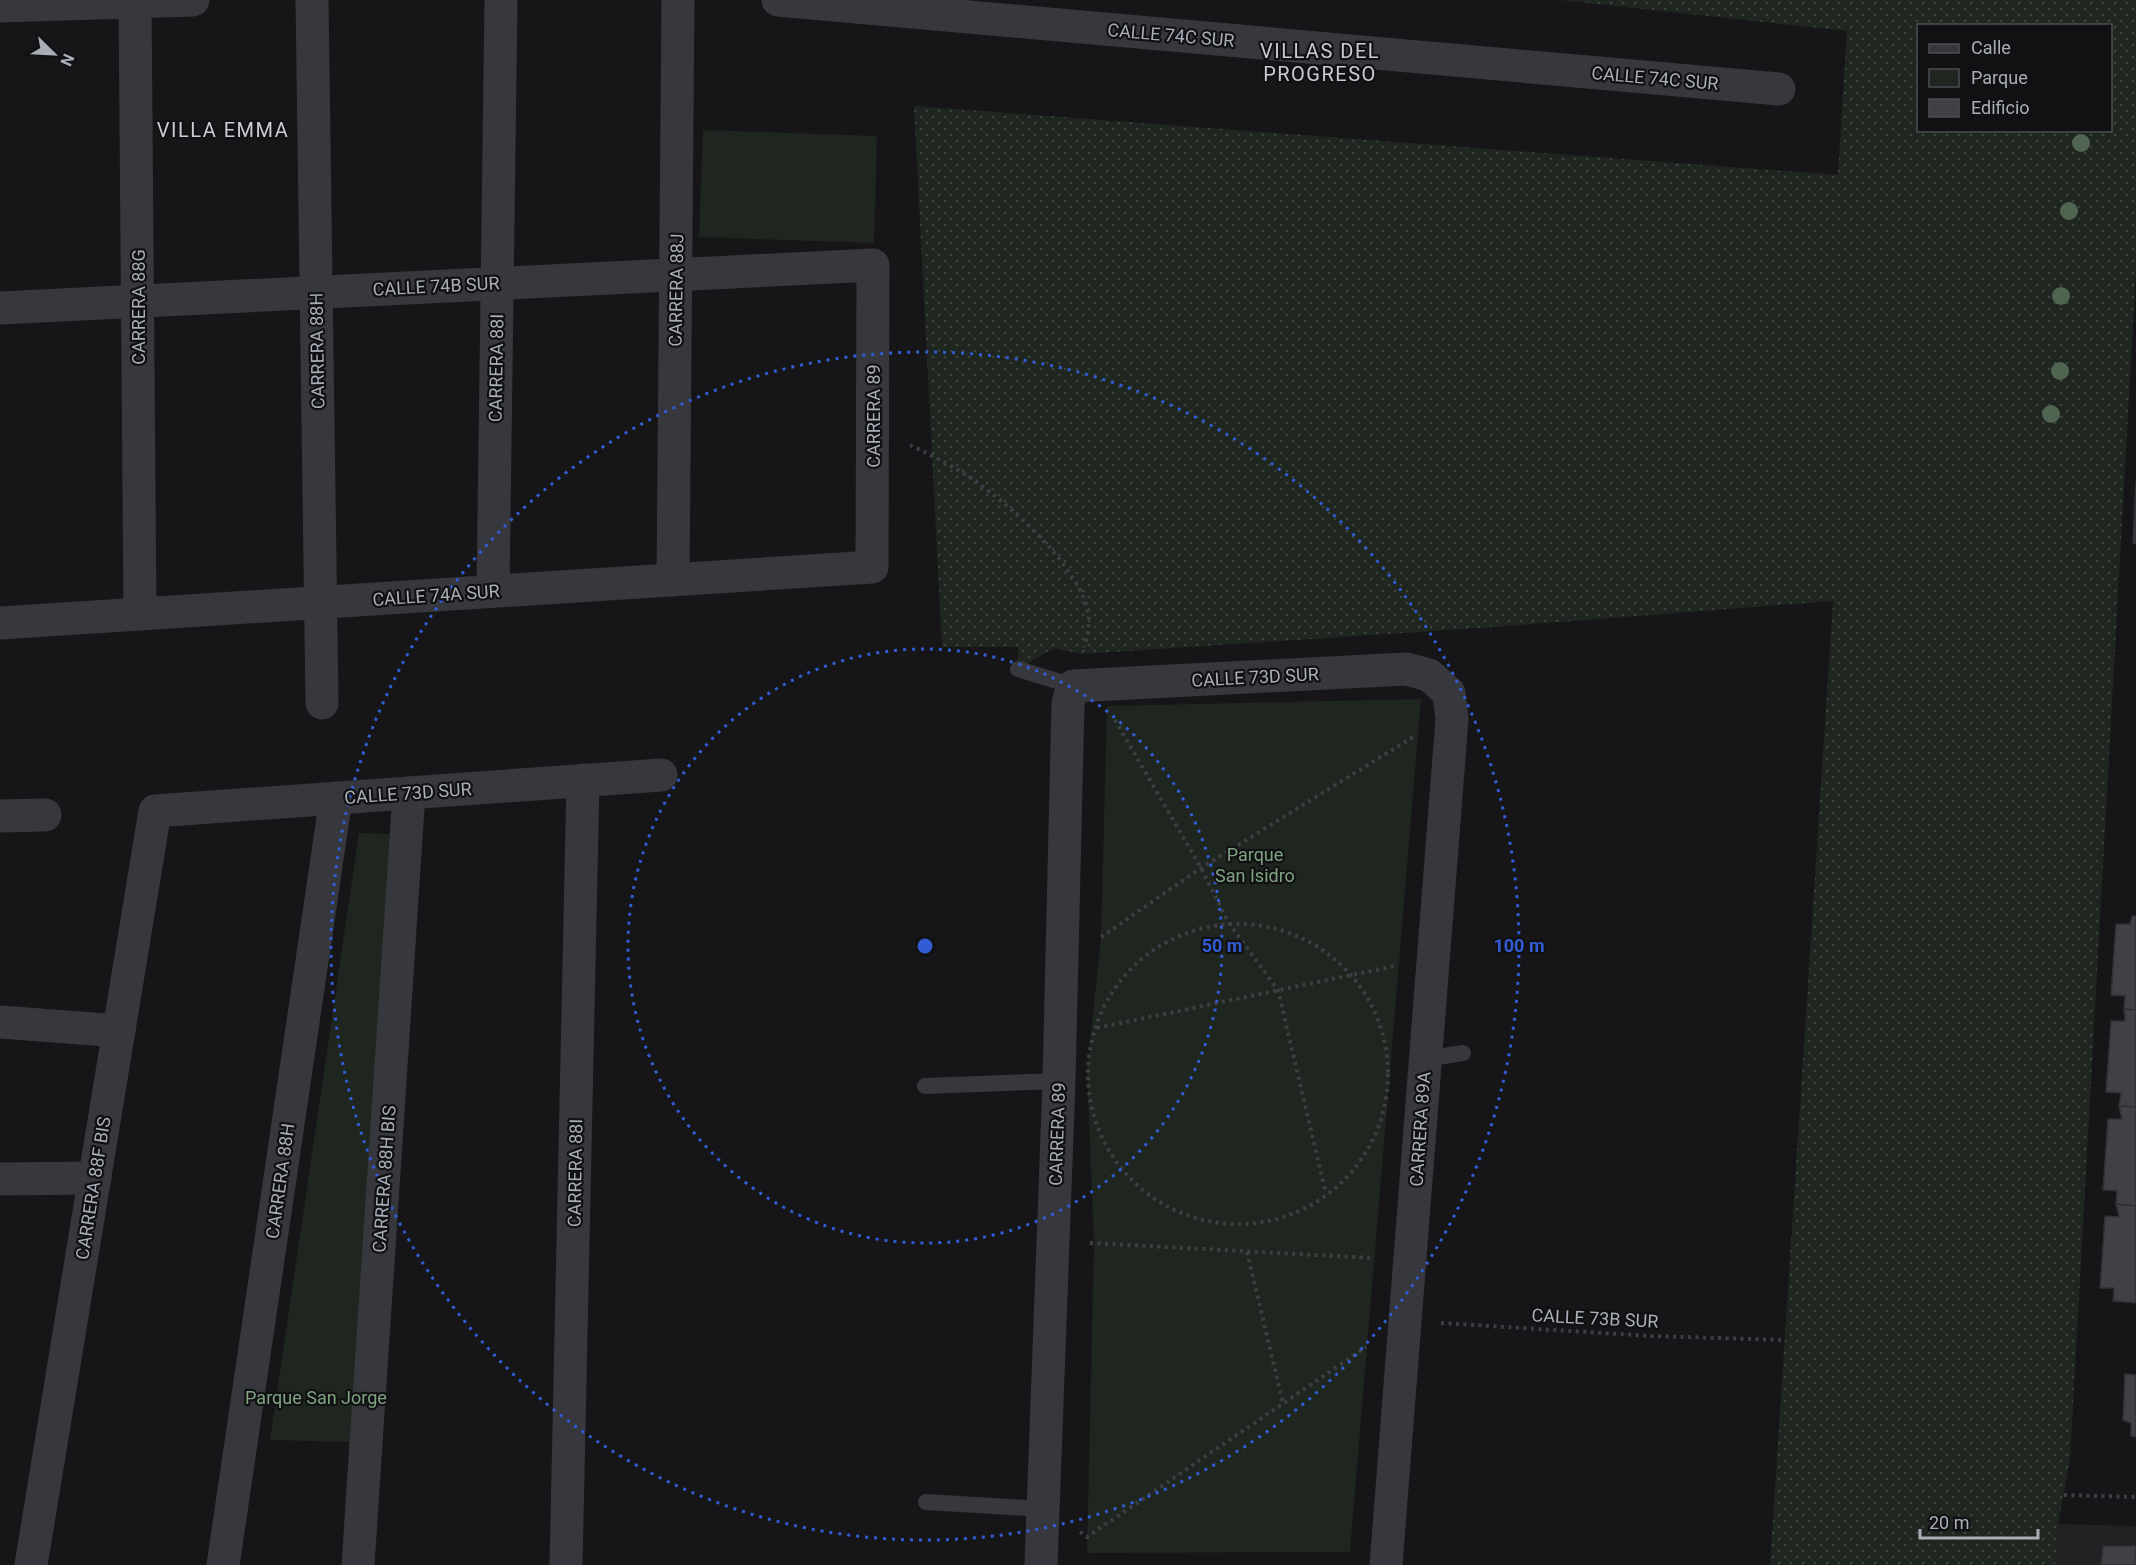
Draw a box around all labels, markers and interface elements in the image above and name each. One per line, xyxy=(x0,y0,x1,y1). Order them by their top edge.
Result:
street label: CALLE 74C SUR xyxy=(1107,19,1235,51)
north arrow xyxy=(24,24,84,84)
legend xyxy=(1917,24,2112,132)
text: Calle xyxy=(1971,37,2011,58)
district label: VILLAS DEL PROGRESO xyxy=(1260,39,1380,86)
text: N xyxy=(56,51,78,69)
street label: CALLE 74C SUR xyxy=(1591,62,1719,94)
text: Parque xyxy=(1971,67,2028,88)
text: Edificio xyxy=(1971,97,2030,118)
district label: VILLA EMMA xyxy=(157,118,289,142)
street label: CARRERA 88J xyxy=(665,233,687,347)
street label: CARRERA 88G xyxy=(128,249,149,365)
street label: CALLE 74B SUR xyxy=(372,272,500,300)
street label: CARRERA 88H xyxy=(305,293,329,409)
street label: CARRERA 88I xyxy=(485,314,507,422)
street label: CARRERA 89 xyxy=(863,364,884,468)
street label: CALLE 74A SUR xyxy=(372,580,500,610)
street label: CALLE 73D SUR xyxy=(1191,663,1319,691)
street label: CALLE 73D SUR xyxy=(344,778,472,808)
park label: Parque San Isidro xyxy=(1215,844,1295,886)
text: 50 m xyxy=(1202,935,1242,956)
text: 100 m xyxy=(1493,935,1545,956)
centre of rings xyxy=(915,936,935,956)
street label: CARRERA 89A xyxy=(1406,1071,1435,1187)
street label: CARRERA 89 xyxy=(1045,1082,1069,1186)
street label: CARRERA 88H BIS xyxy=(368,1104,400,1253)
street label: CARRERA 88F BIS xyxy=(71,1115,115,1261)
street label: CARRERA 88I xyxy=(564,1119,586,1227)
street label: CARRERA 88H xyxy=(262,1122,298,1240)
street label: CALLE 73B SUR xyxy=(1531,1304,1659,1332)
park label: Parque San Jorge xyxy=(245,1387,387,1408)
scale bar xyxy=(1920,1502,2038,1540)
text: 20 m xyxy=(1929,1512,1969,1533)

